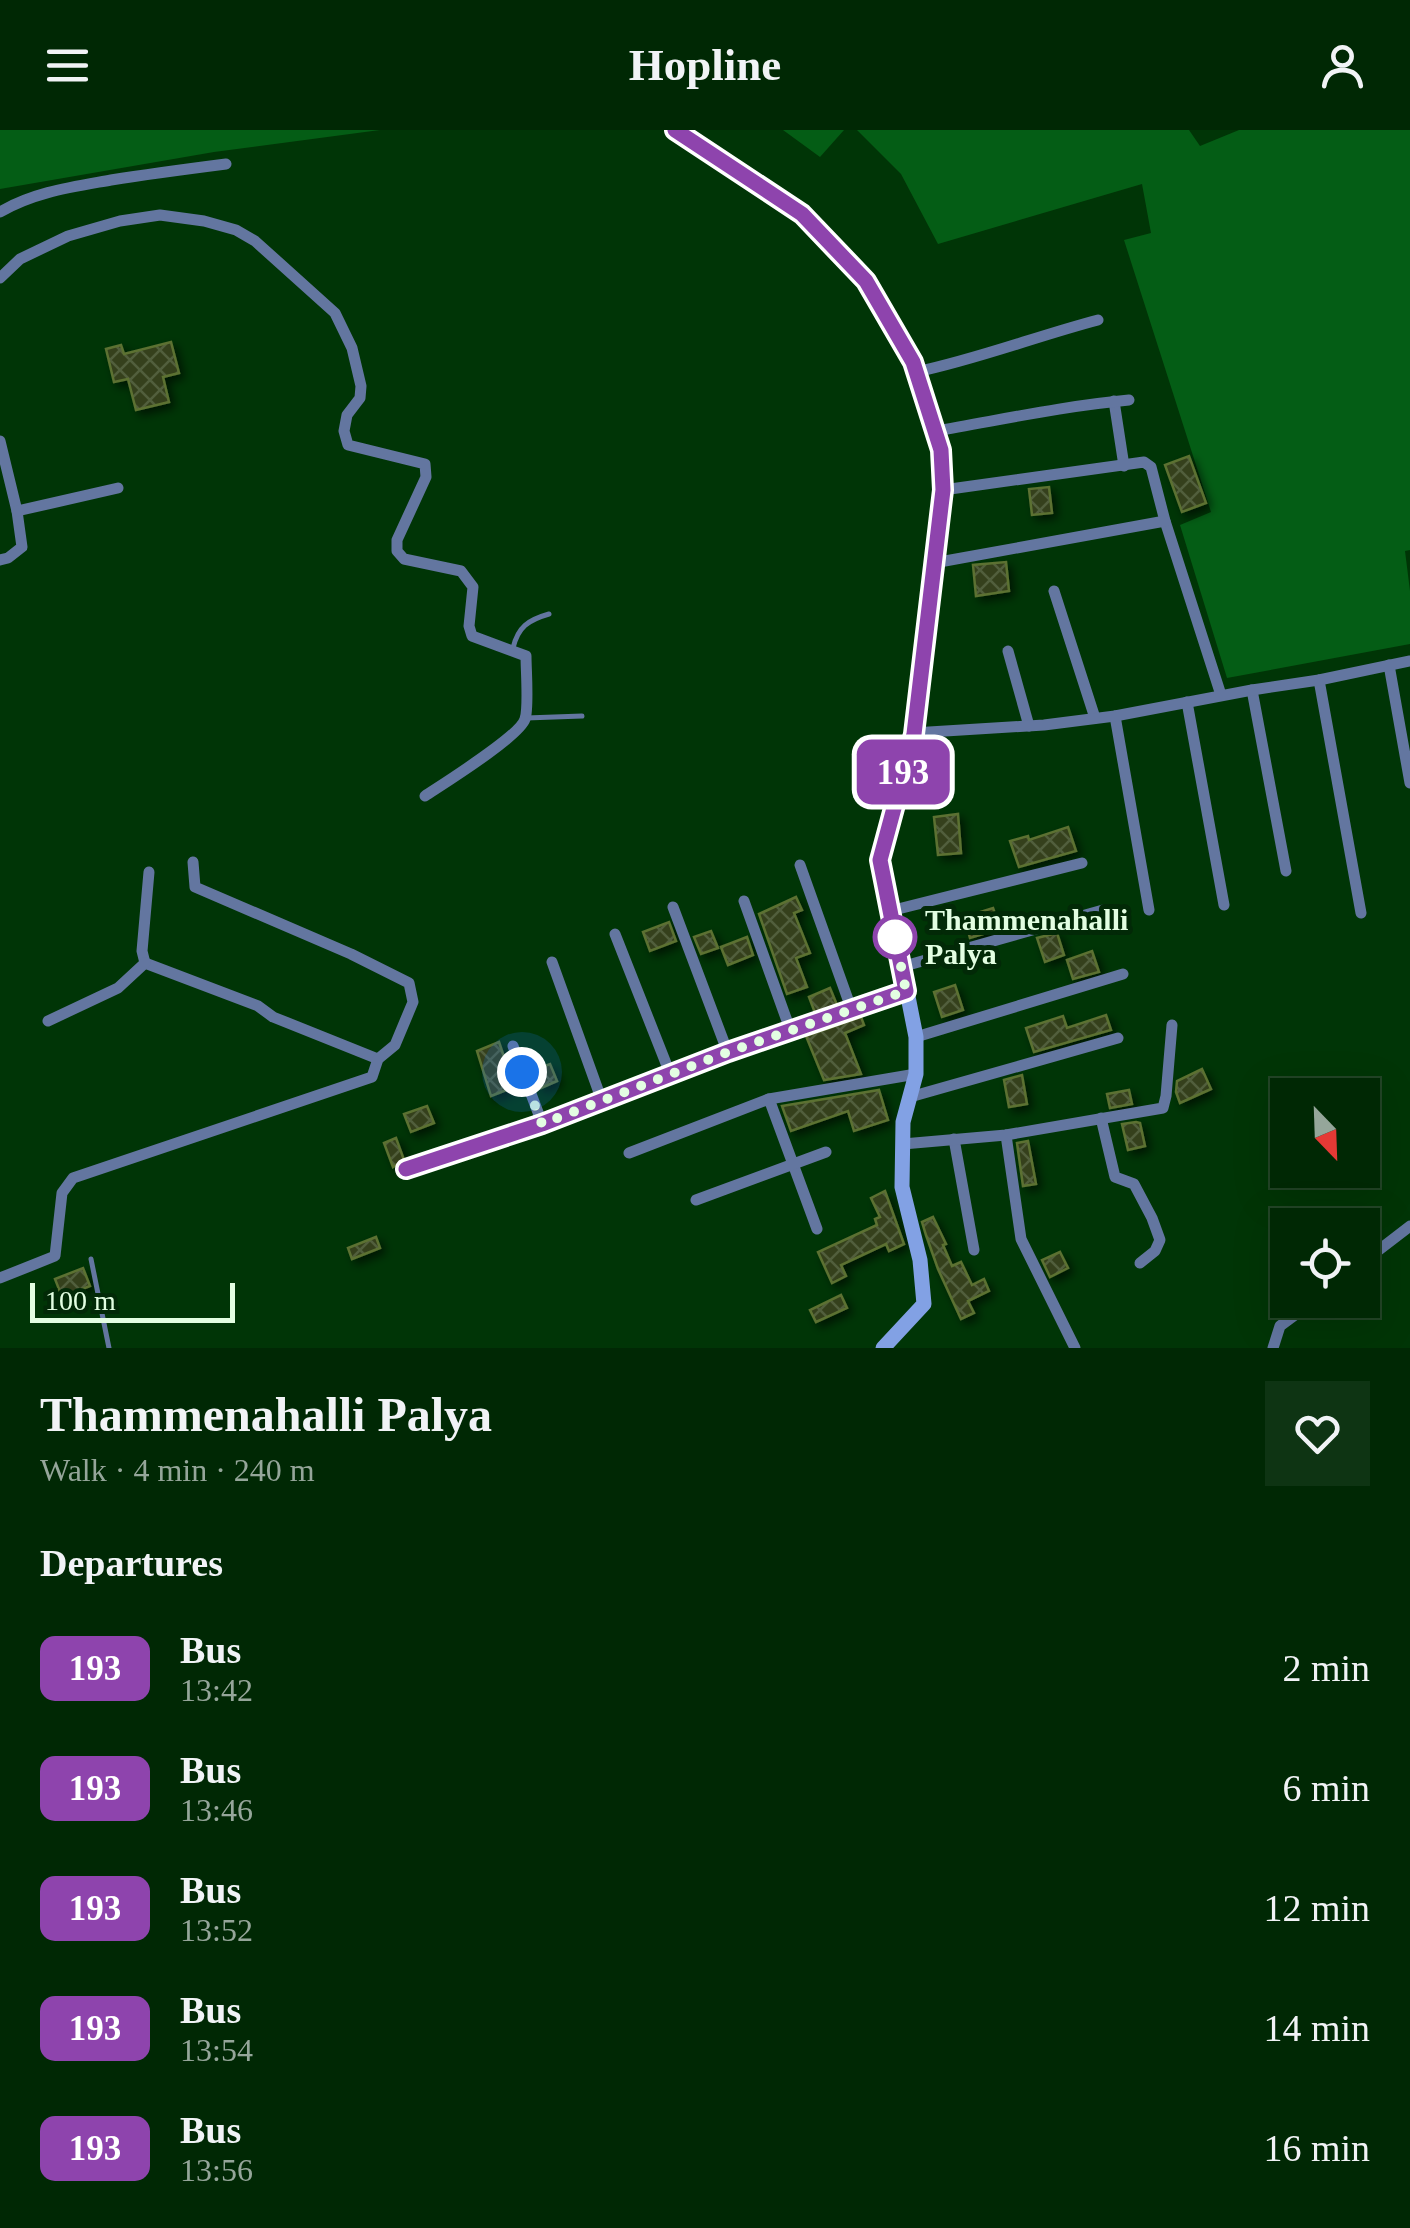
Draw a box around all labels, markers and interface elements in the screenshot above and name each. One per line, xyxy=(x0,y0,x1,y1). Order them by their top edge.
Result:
icon: menu xyxy=(40,38,95,93)
icon: person xyxy=(1315,38,1370,93)
text: Hopline xyxy=(629,40,781,90)
line badge: 193 xyxy=(846,740,960,804)
text: 193 xyxy=(877,753,929,792)
place label: Thammenahalli Palya xyxy=(925,903,1128,970)
marker: Thammenahalli Palya xyxy=(874,916,916,958)
your location xyxy=(497,1047,547,1097)
north arrow xyxy=(1270,1078,1380,1188)
map controls xyxy=(1270,1078,1380,1318)
button: locate xyxy=(1270,1208,1380,1318)
scale bar xyxy=(30,1278,235,1322)
text: 100 m xyxy=(45,1285,116,1316)
button: heart xyxy=(1265,1381,1370,1486)
text: Thammenahalli Palya xyxy=(40,1388,492,1441)
text: Walk · 4 min · 240 m xyxy=(40,1452,315,1488)
text: Departures xyxy=(40,1542,223,1584)
text: Bus xyxy=(180,1629,241,1671)
text: 2 min xyxy=(1282,1647,1370,1689)
text: 193 xyxy=(69,1649,121,1688)
text: 13:42 xyxy=(180,1672,253,1708)
text: Bus xyxy=(180,1749,241,1791)
text: 6 min xyxy=(1282,1767,1370,1809)
text: 193 xyxy=(69,1769,121,1808)
text: 13:46 xyxy=(180,1792,253,1828)
text: Bus xyxy=(180,1869,241,1911)
text: 12 min xyxy=(1263,1887,1370,1929)
text: 193 xyxy=(69,1889,121,1928)
text: 13:52 xyxy=(180,1912,253,1948)
text: Bus xyxy=(180,1989,241,2031)
text: 14 min xyxy=(1263,2007,1370,2049)
text: 193 xyxy=(69,2009,121,2048)
text: 13:54 xyxy=(180,2032,253,2068)
text: Bus xyxy=(180,2109,241,2151)
text: 16 min xyxy=(1263,2127,1370,2169)
text: 193 xyxy=(69,2129,121,2168)
text: 13:56 xyxy=(180,2152,253,2188)

